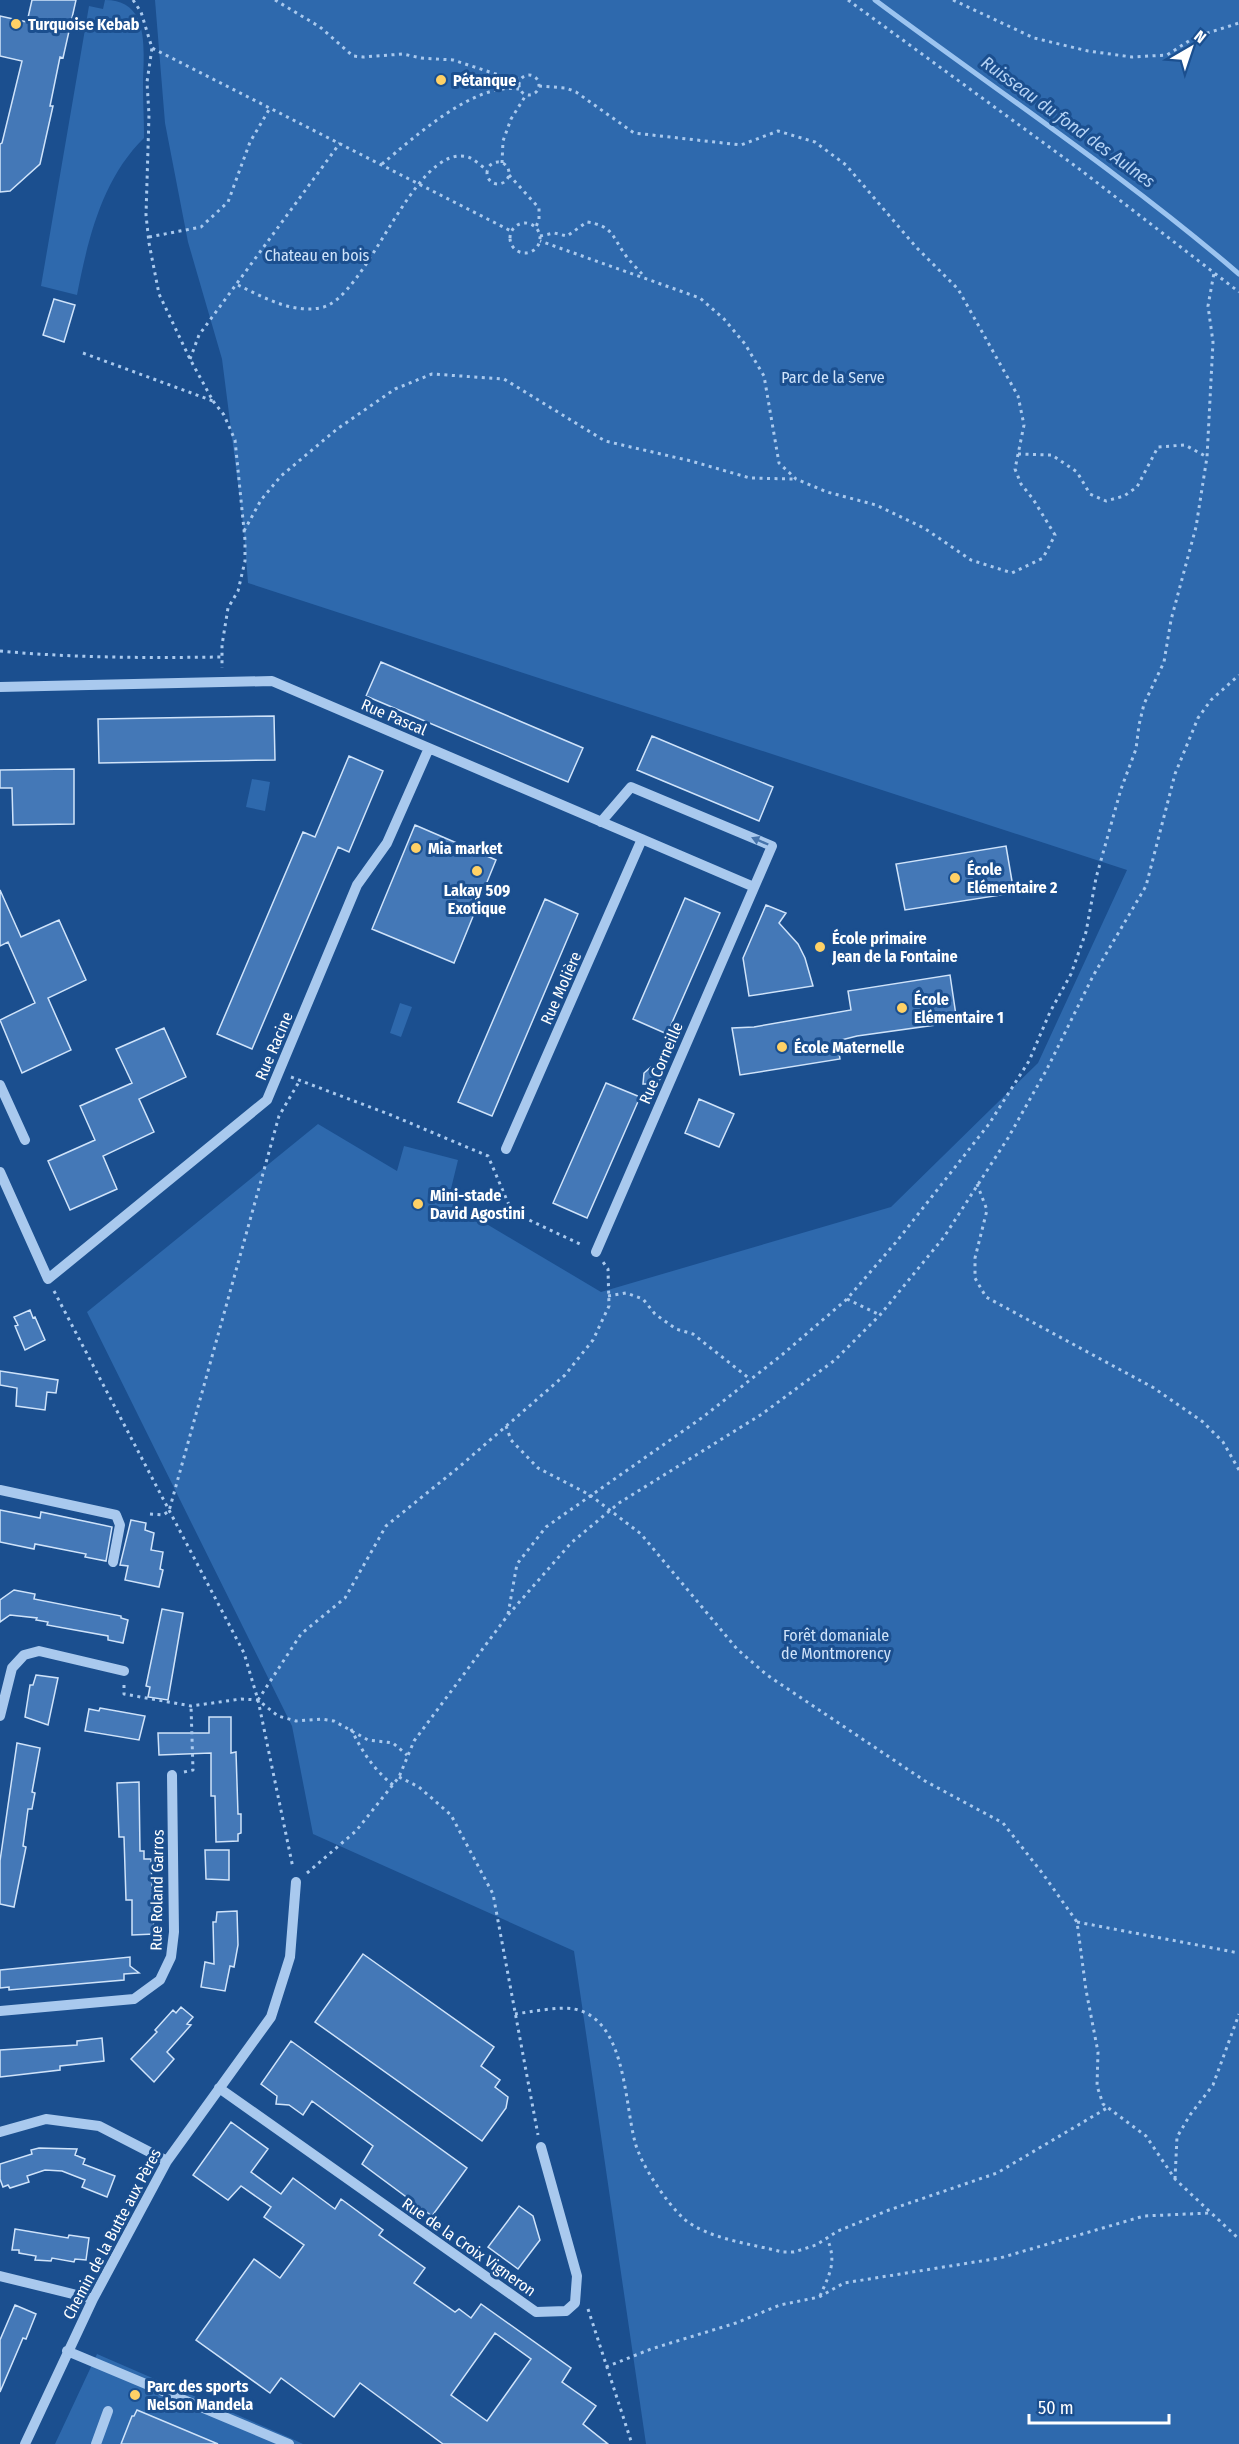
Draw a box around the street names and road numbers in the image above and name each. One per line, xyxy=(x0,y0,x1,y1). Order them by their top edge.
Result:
street label: Rue Pascal xyxy=(358,695,430,739)
street label: Rue Molière xyxy=(537,949,586,1027)
street label: Rue Racine xyxy=(251,1009,297,1083)
street label: Rue Corneille xyxy=(635,1019,687,1107)
street label: Rue Roland Garros xyxy=(146,1829,168,1951)
street label: Chemin de la Butte aux Pères xyxy=(59,2145,165,2323)
street label: Rue de la Croix Vigneron xyxy=(398,2194,540,2300)

